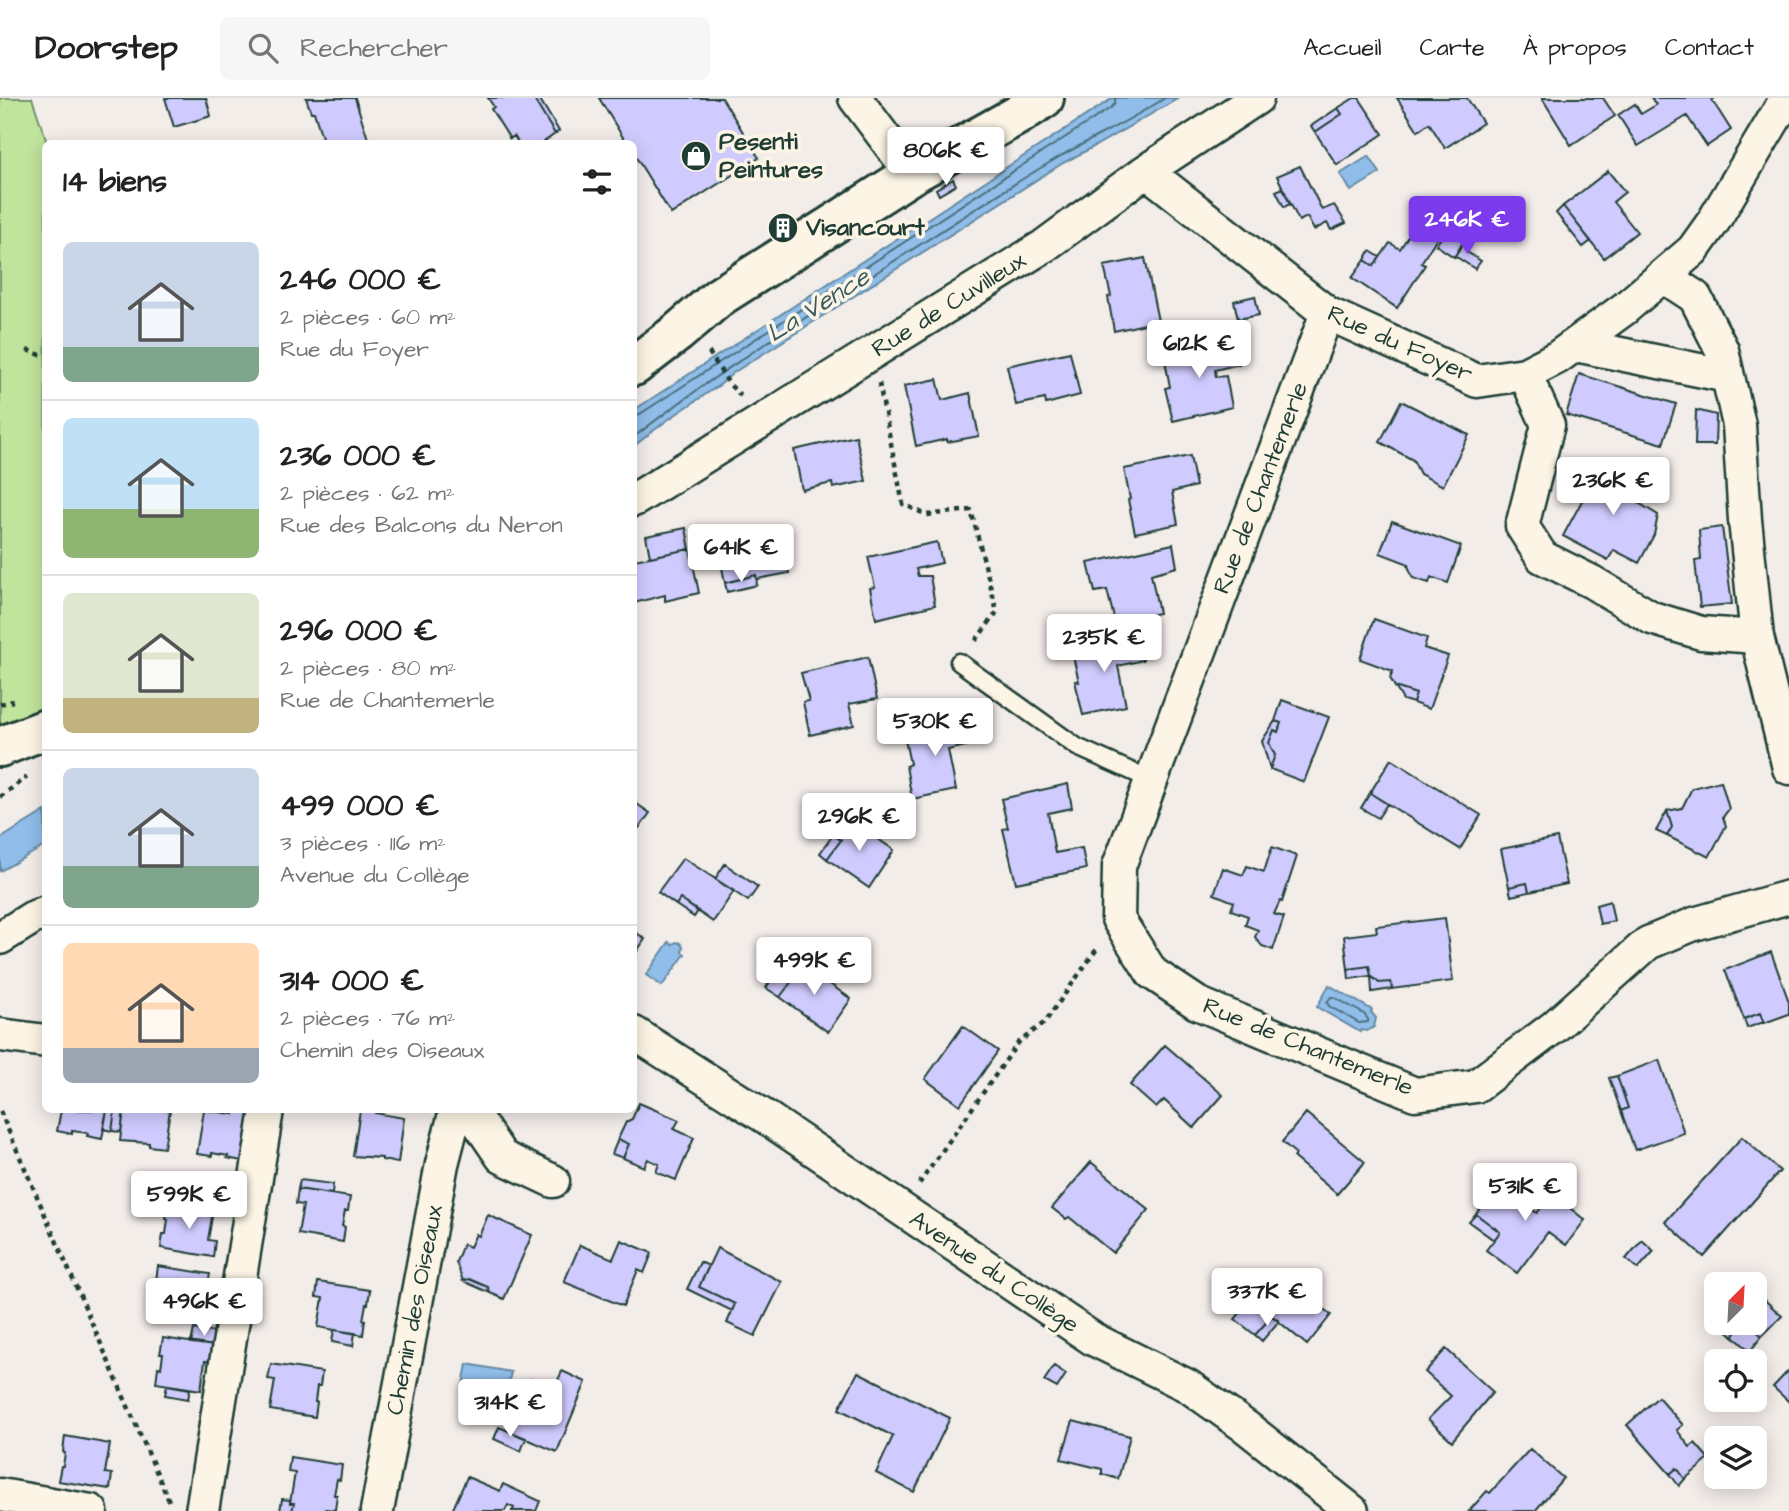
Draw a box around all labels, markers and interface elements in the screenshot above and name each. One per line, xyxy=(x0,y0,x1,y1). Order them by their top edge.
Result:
search box xyxy=(220,17,710,80)
text: Doorstep xyxy=(35,25,178,71)
icon: search xyxy=(244,29,282,67)
text: Rechercher xyxy=(300,30,448,66)
text: Accueil xyxy=(1303,31,1382,65)
text: Carte xyxy=(1420,31,1485,65)
text: À propos xyxy=(1523,31,1627,65)
text: Contact xyxy=(1665,31,1754,65)
place label: Pesenti Peintures xyxy=(719,125,823,187)
pin: 806K € xyxy=(889,127,1003,187)
text: 806K € xyxy=(903,134,989,166)
shop icon: Pesenti Peintures xyxy=(679,139,713,173)
text: 14 biens xyxy=(63,161,167,203)
icon: filters xyxy=(578,163,616,201)
pin: 246K € xyxy=(1410,197,1524,256)
text: 246K € xyxy=(1425,203,1509,235)
building icon: Visancourt xyxy=(766,211,800,245)
place label: Visancourt xyxy=(805,211,925,245)
street label: Rue de Cuvilleux xyxy=(865,244,1033,366)
water label: La Vence xyxy=(759,258,878,351)
text: 246 000 € xyxy=(280,259,441,301)
icon: home xyxy=(119,270,203,354)
street label: Rue du Foyer xyxy=(1322,297,1478,392)
text: 2 pièces · 60 m² xyxy=(280,301,456,333)
pin: 612K € xyxy=(1142,320,1256,380)
text: 612K € xyxy=(1163,327,1235,359)
text: Rue du Foyer xyxy=(280,333,429,365)
street label: Rue de Chantemerle xyxy=(1205,377,1317,599)
text: 236 000 € xyxy=(280,435,436,477)
icon: home xyxy=(119,446,203,530)
pin: 236K € xyxy=(1556,458,1670,517)
text: 236K € xyxy=(1573,464,1653,496)
text: 2 pièces · 62 m² xyxy=(280,477,455,509)
text: Rue des Balcons du Neron xyxy=(280,509,563,541)
pin: 641K € xyxy=(684,524,798,584)
text: 641K € xyxy=(704,531,778,563)
text: 296 000 € xyxy=(280,610,438,652)
pin: 235K € xyxy=(1047,614,1161,674)
icon: home xyxy=(119,621,203,705)
text: 235K € xyxy=(1063,621,1145,653)
text: 2 pièces · 80 m² xyxy=(280,652,456,684)
text: Rue de Chantemerle xyxy=(280,684,495,716)
pin: 530K € xyxy=(878,698,992,758)
text: 530K € xyxy=(893,705,977,737)
text: 499 000 € xyxy=(280,785,439,827)
pin: 296K € xyxy=(802,794,916,853)
icon: home xyxy=(119,796,203,880)
text: 296K € xyxy=(818,800,900,832)
text: 3 pièces · 116 m² xyxy=(280,827,446,859)
text: Avenue du Collège xyxy=(280,859,470,891)
pin: 499K € xyxy=(757,937,871,997)
text: 499K € xyxy=(772,944,856,976)
text: 314 000 € xyxy=(280,960,424,1002)
icon: home xyxy=(119,971,203,1055)
street label: Rue de Chantemerle xyxy=(1198,989,1418,1105)
text: 2 pièces · 76 m² xyxy=(280,1002,456,1034)
text: Chemin des Oiseaux xyxy=(280,1034,484,1066)
pin: 531K € xyxy=(1468,1164,1582,1223)
text: 531K € xyxy=(1489,1170,1561,1202)
pin: 599K € xyxy=(132,1172,246,1231)
text: 599K € xyxy=(147,1178,231,1210)
street label: Chemin des Oiseaux xyxy=(378,1201,452,1418)
street label: Avenue du Collège xyxy=(902,1203,1086,1342)
pin: 337K € xyxy=(1210,1268,1324,1328)
north arrow xyxy=(1704,1272,1768,1335)
map controls xyxy=(1704,1272,1767,1489)
text: 337K € xyxy=(1228,1275,1306,1307)
pin: 496K € xyxy=(147,1278,261,1338)
text: 496K € xyxy=(162,1285,246,1317)
button: locate xyxy=(1704,1349,1767,1412)
pin: 314K € xyxy=(453,1380,567,1439)
text: 314K € xyxy=(474,1386,546,1418)
button: layers xyxy=(1704,1426,1767,1489)

